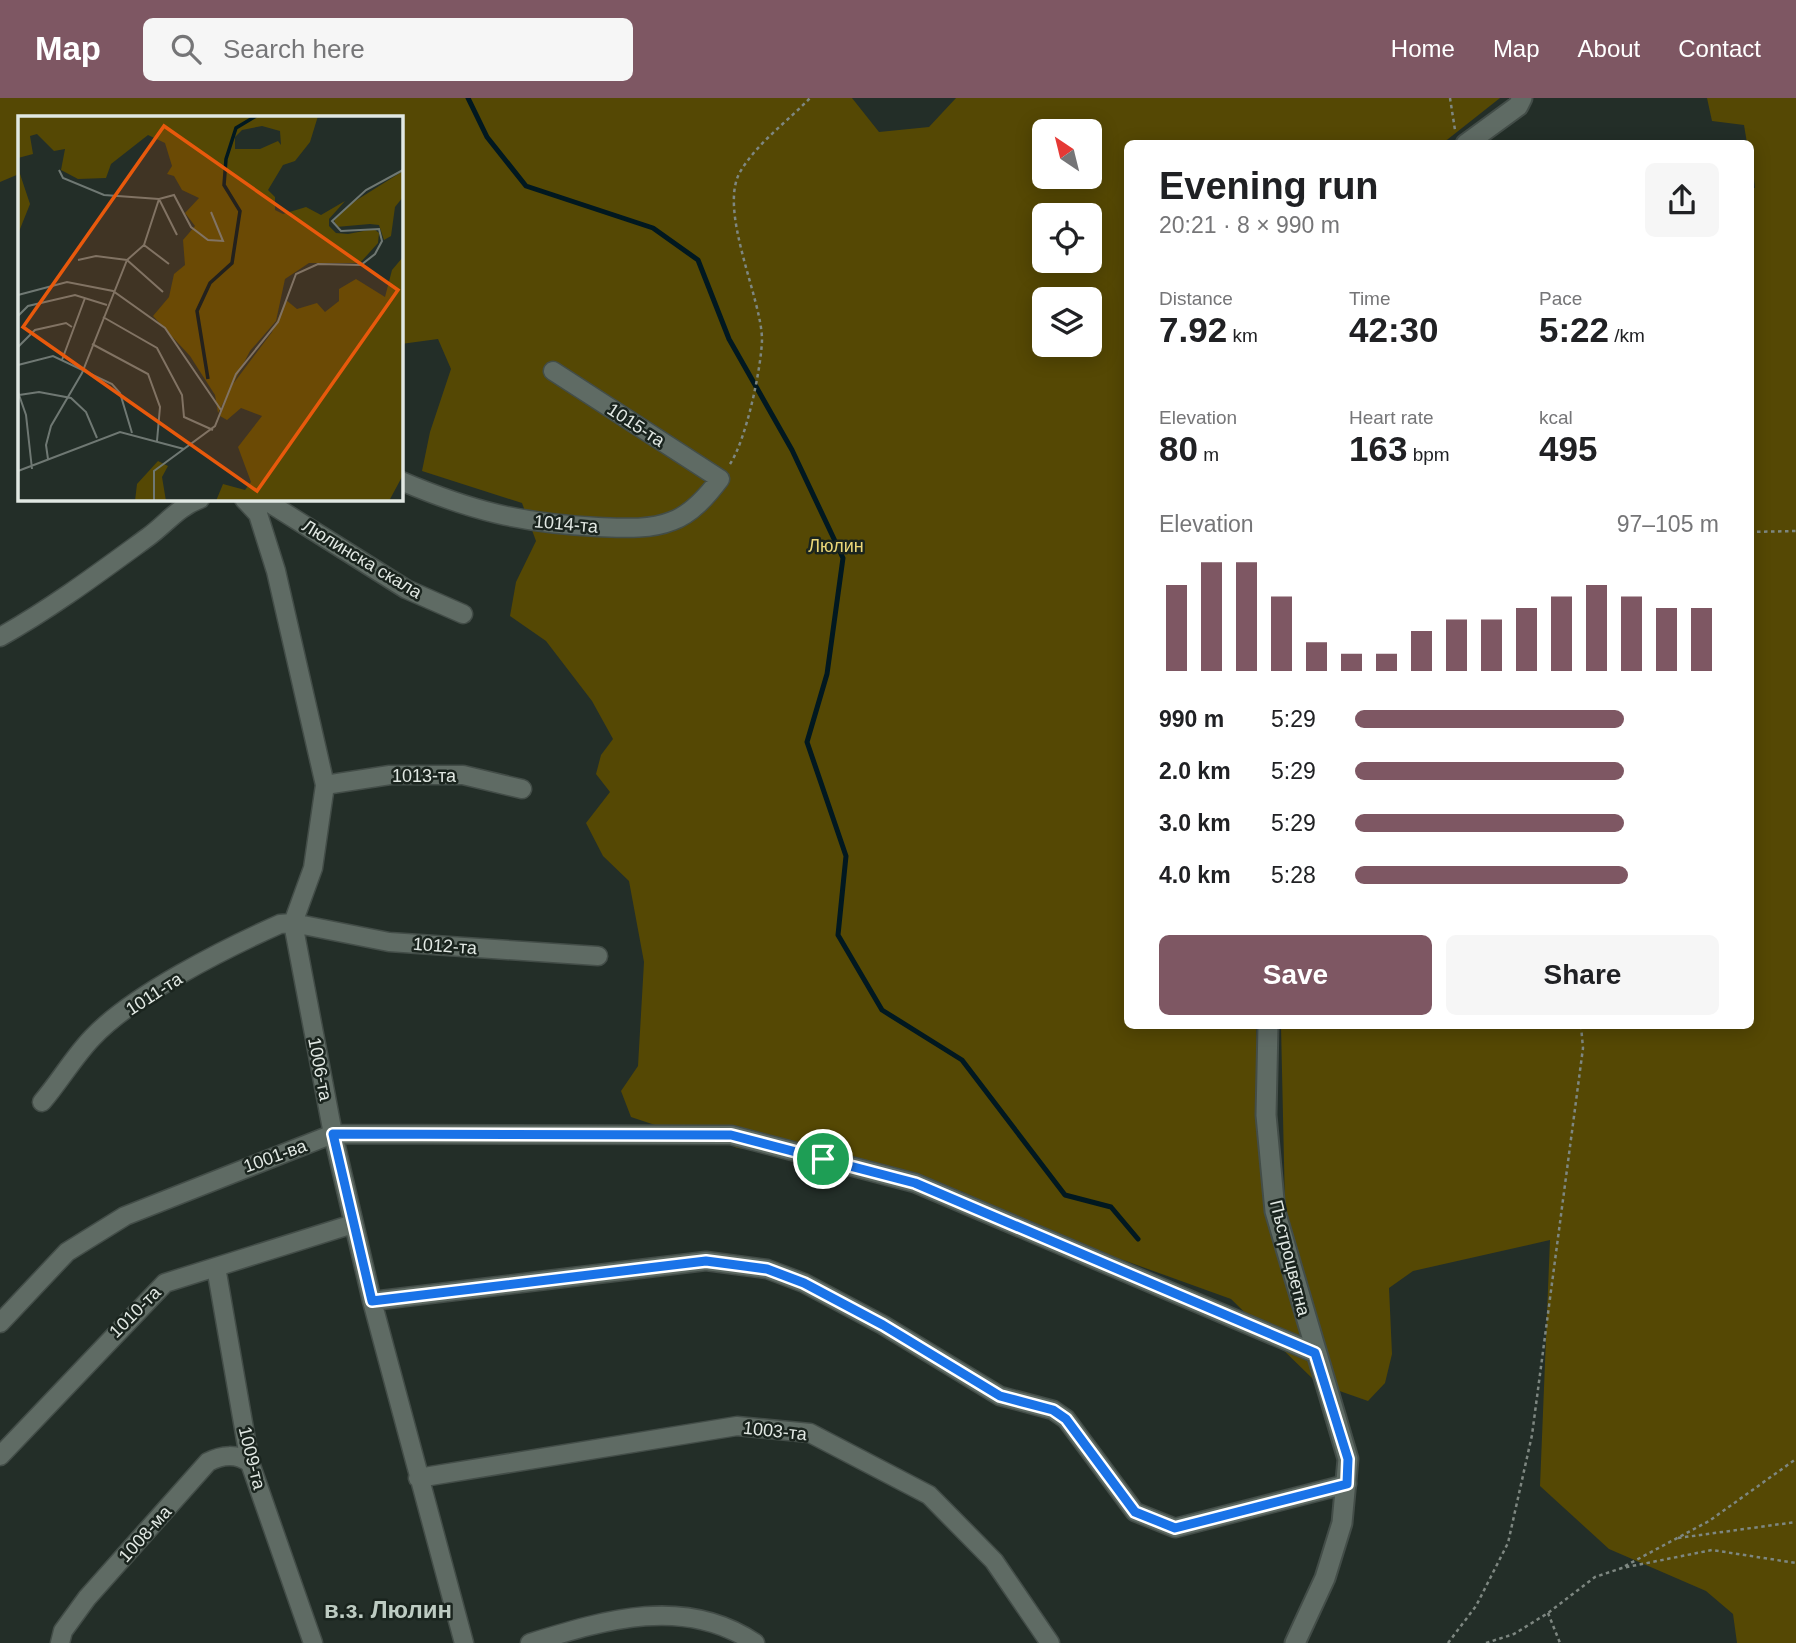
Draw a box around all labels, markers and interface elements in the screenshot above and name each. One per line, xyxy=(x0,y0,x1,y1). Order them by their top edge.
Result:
search box xyxy=(143,18,633,81)
text: Map xyxy=(35,30,101,67)
icon: search xyxy=(167,30,205,68)
text: Search here xyxy=(223,34,365,64)
text: Home xyxy=(1391,35,1455,62)
text: Map xyxy=(1493,35,1540,62)
text: About xyxy=(1578,35,1640,62)
text: Contact xyxy=(1678,35,1761,62)
inset map xyxy=(18,116,402,500)
north arrow xyxy=(1032,119,1102,189)
map controls xyxy=(1032,119,1102,357)
button: share xyxy=(1645,163,1719,237)
text: Evening run xyxy=(1159,165,1379,207)
button: locate xyxy=(1032,203,1102,273)
text: 20:21 · 8 × 990 m xyxy=(1159,212,1340,238)
button: layers xyxy=(1032,287,1102,357)
text: Distance xyxy=(1159,288,1233,309)
text: Time xyxy=(1349,288,1391,309)
text: Pace xyxy=(1539,288,1582,309)
text: 7.92 xyxy=(1159,310,1227,349)
text: 42:30 xyxy=(1349,310,1439,349)
text: 5:22 xyxy=(1539,310,1609,349)
text: km xyxy=(1227,325,1258,346)
text: /km xyxy=(1609,325,1645,346)
street label: 1015-та xyxy=(604,399,669,451)
text: Elevation xyxy=(1159,407,1237,428)
text: Heart rate xyxy=(1349,407,1433,428)
text: kcal xyxy=(1539,407,1573,428)
text: 80 xyxy=(1159,429,1198,468)
text: 163 xyxy=(1349,429,1407,468)
text: 495 xyxy=(1539,429,1597,468)
text: m xyxy=(1198,444,1219,465)
text: bpm xyxy=(1407,444,1450,465)
street label: 1014-та xyxy=(533,511,600,537)
text: Elevation xyxy=(1159,511,1254,537)
text: 97–105 m xyxy=(1617,511,1719,537)
street label: Люлинска скала xyxy=(299,516,426,603)
park label: Люлин xyxy=(808,536,864,556)
text: 990 m xyxy=(1159,706,1224,732)
text: 5:29 xyxy=(1271,706,1316,732)
text: 2.0 km xyxy=(1159,758,1231,784)
text: 5:29 xyxy=(1271,758,1316,784)
street label: 1013-та xyxy=(392,766,457,786)
text: 3.0 km xyxy=(1159,810,1231,836)
text: 5:29 xyxy=(1271,810,1316,836)
text: 4.0 km xyxy=(1159,862,1231,888)
text: 5:28 xyxy=(1271,862,1316,888)
street label: 1012-та xyxy=(412,934,479,958)
button: Save xyxy=(1159,935,1432,1015)
button: Share xyxy=(1446,935,1719,1015)
street label: 1011-та xyxy=(122,968,187,1019)
street label: 1006-та xyxy=(304,1036,336,1103)
pin xyxy=(793,1129,853,1189)
street label: 1001-ва xyxy=(241,1135,310,1177)
icon: arrive xyxy=(804,1140,842,1178)
street label: Пъстроцветна xyxy=(1266,1198,1314,1319)
street label: 1010-та xyxy=(105,1282,165,1342)
street label: 1003-та xyxy=(742,1418,809,1444)
street label: 1009-та xyxy=(235,1424,270,1492)
street label: 1008-ма xyxy=(115,1501,176,1566)
district label: в.з. Люлин xyxy=(324,1596,452,1623)

